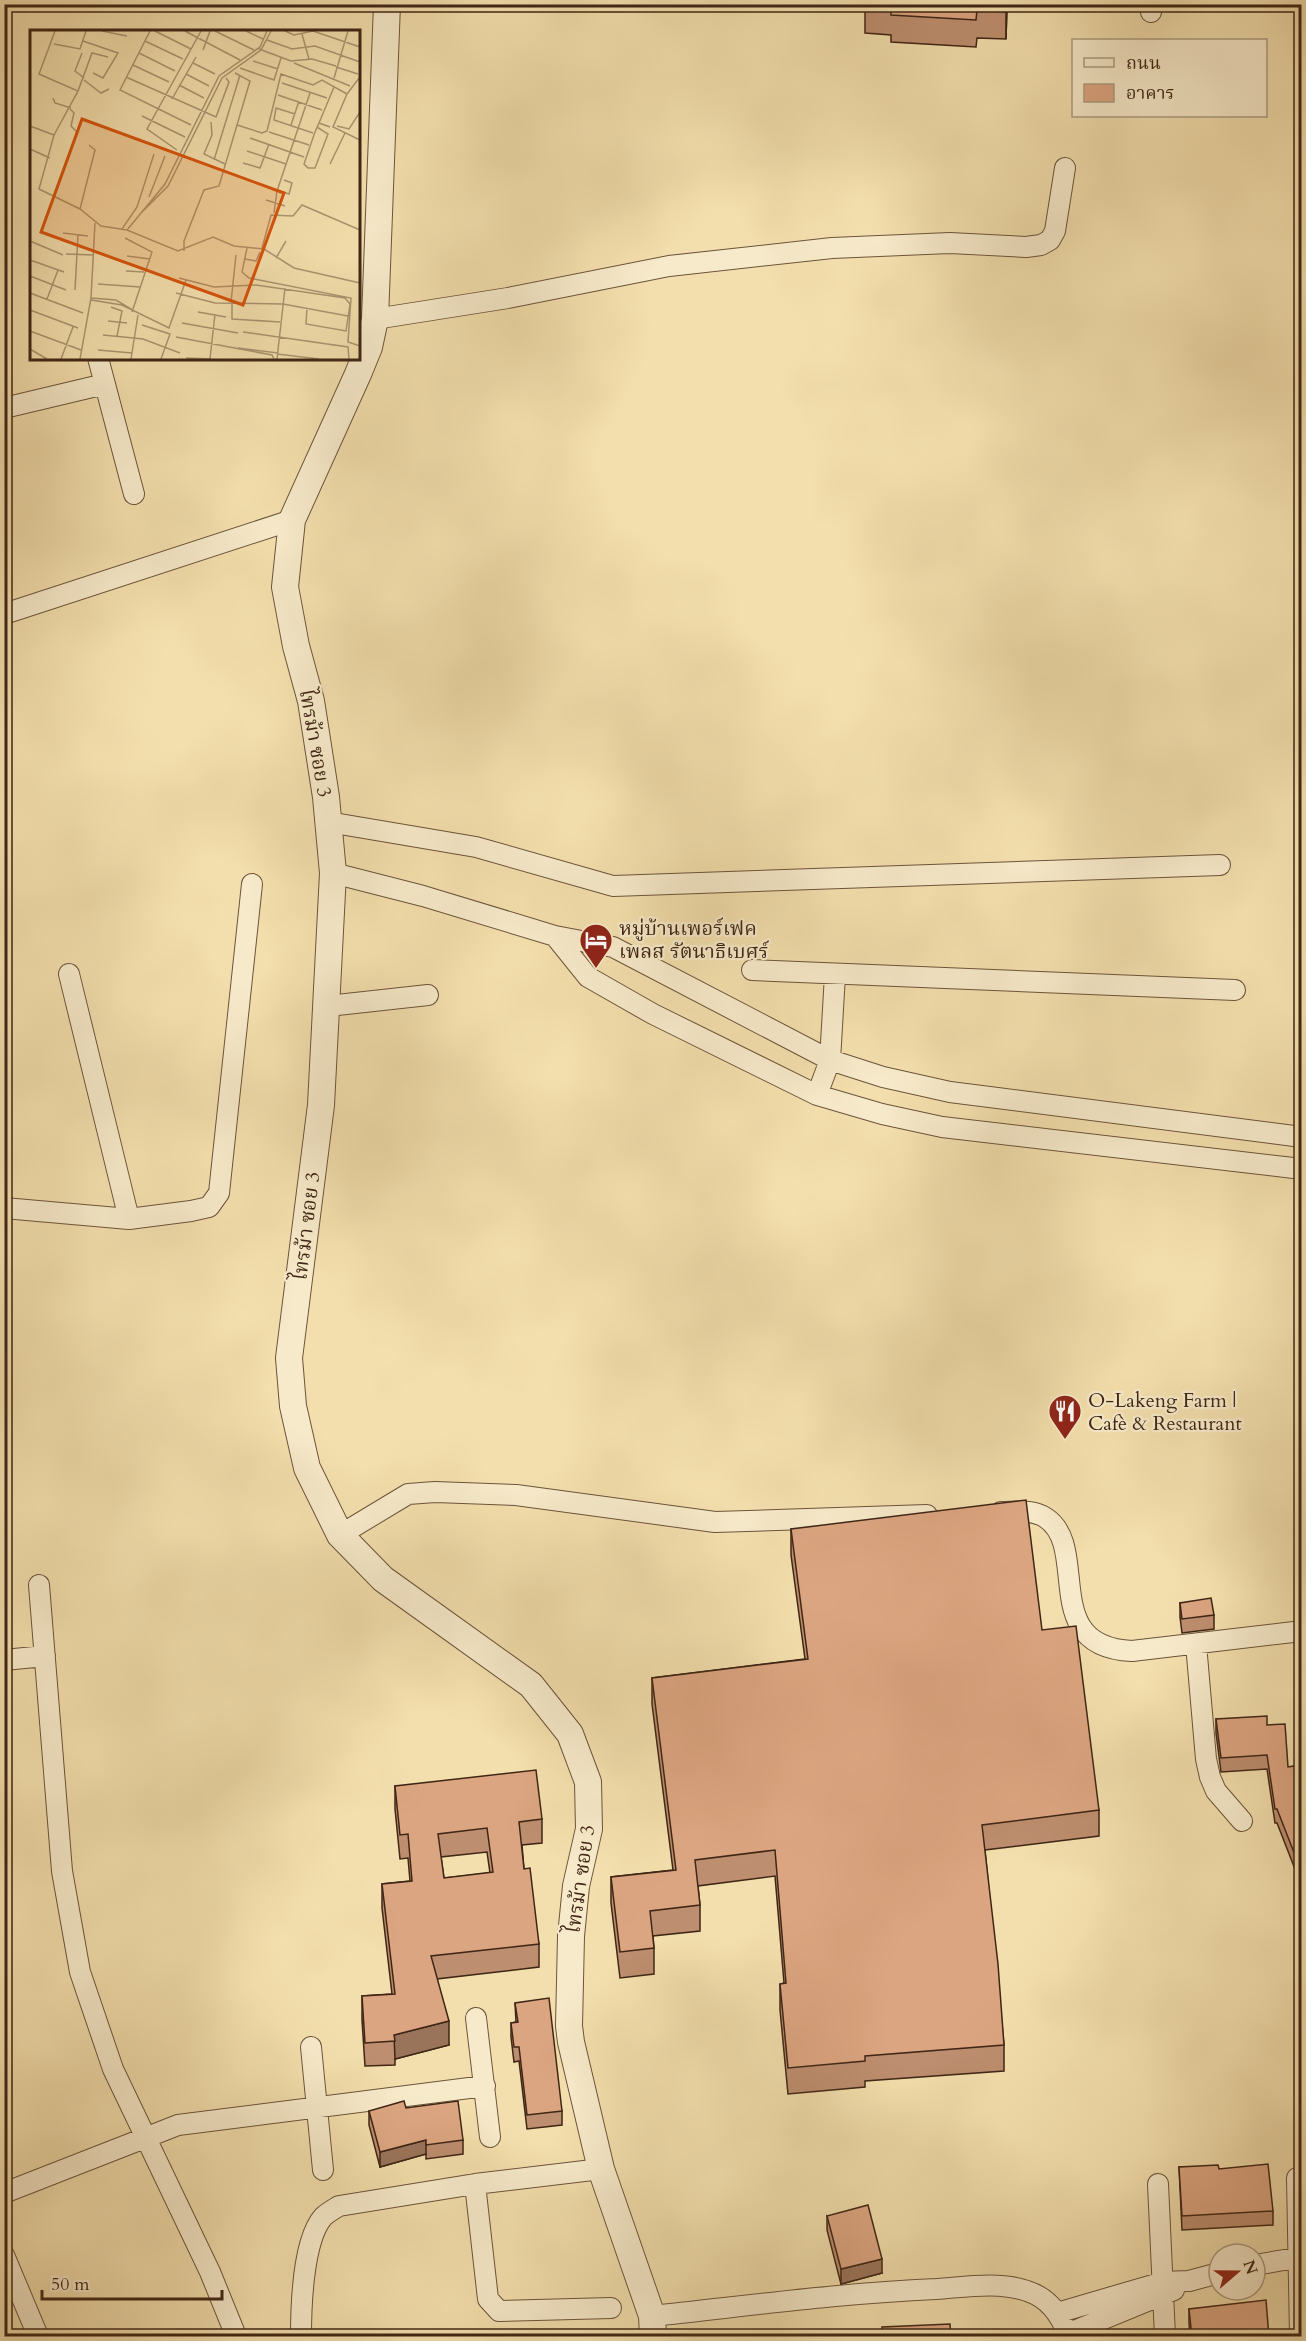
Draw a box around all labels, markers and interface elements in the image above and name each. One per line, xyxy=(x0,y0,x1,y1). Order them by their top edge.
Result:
inset map xyxy=(30,30,360,360)
legend xyxy=(1072,39,1267,117)
text: ถนน xyxy=(1126,51,1161,76)
text: อาคาร xyxy=(1126,81,1175,106)
street label: ไทรม้า ซอย 3 xyxy=(293,686,338,799)
place label: หมู่บ้านเพอร์เฟค เพลส รัตนาธิเบศร์ xyxy=(619,915,770,965)
hotel icon: หมู่บ้านเพอร์เฟค เพลส รัตนาธิเบศร์ xyxy=(578,922,614,969)
street label: ไทรม้า ซอย 3 xyxy=(286,1170,327,1283)
place label: O-Lakeng Farm | Cafè & Restaurant xyxy=(1088,1387,1243,1437)
restaurant icon: O-Lakeng Farm | Cafè & Restaurant xyxy=(1047,1393,1083,1440)
street label: ไทรม้า ซอย 3 xyxy=(559,1823,601,1936)
north arrow xyxy=(1207,2242,1267,2302)
text: N xyxy=(1237,2257,1263,2278)
scale bar xyxy=(42,2263,222,2301)
text: 50 m xyxy=(51,2272,90,2297)

